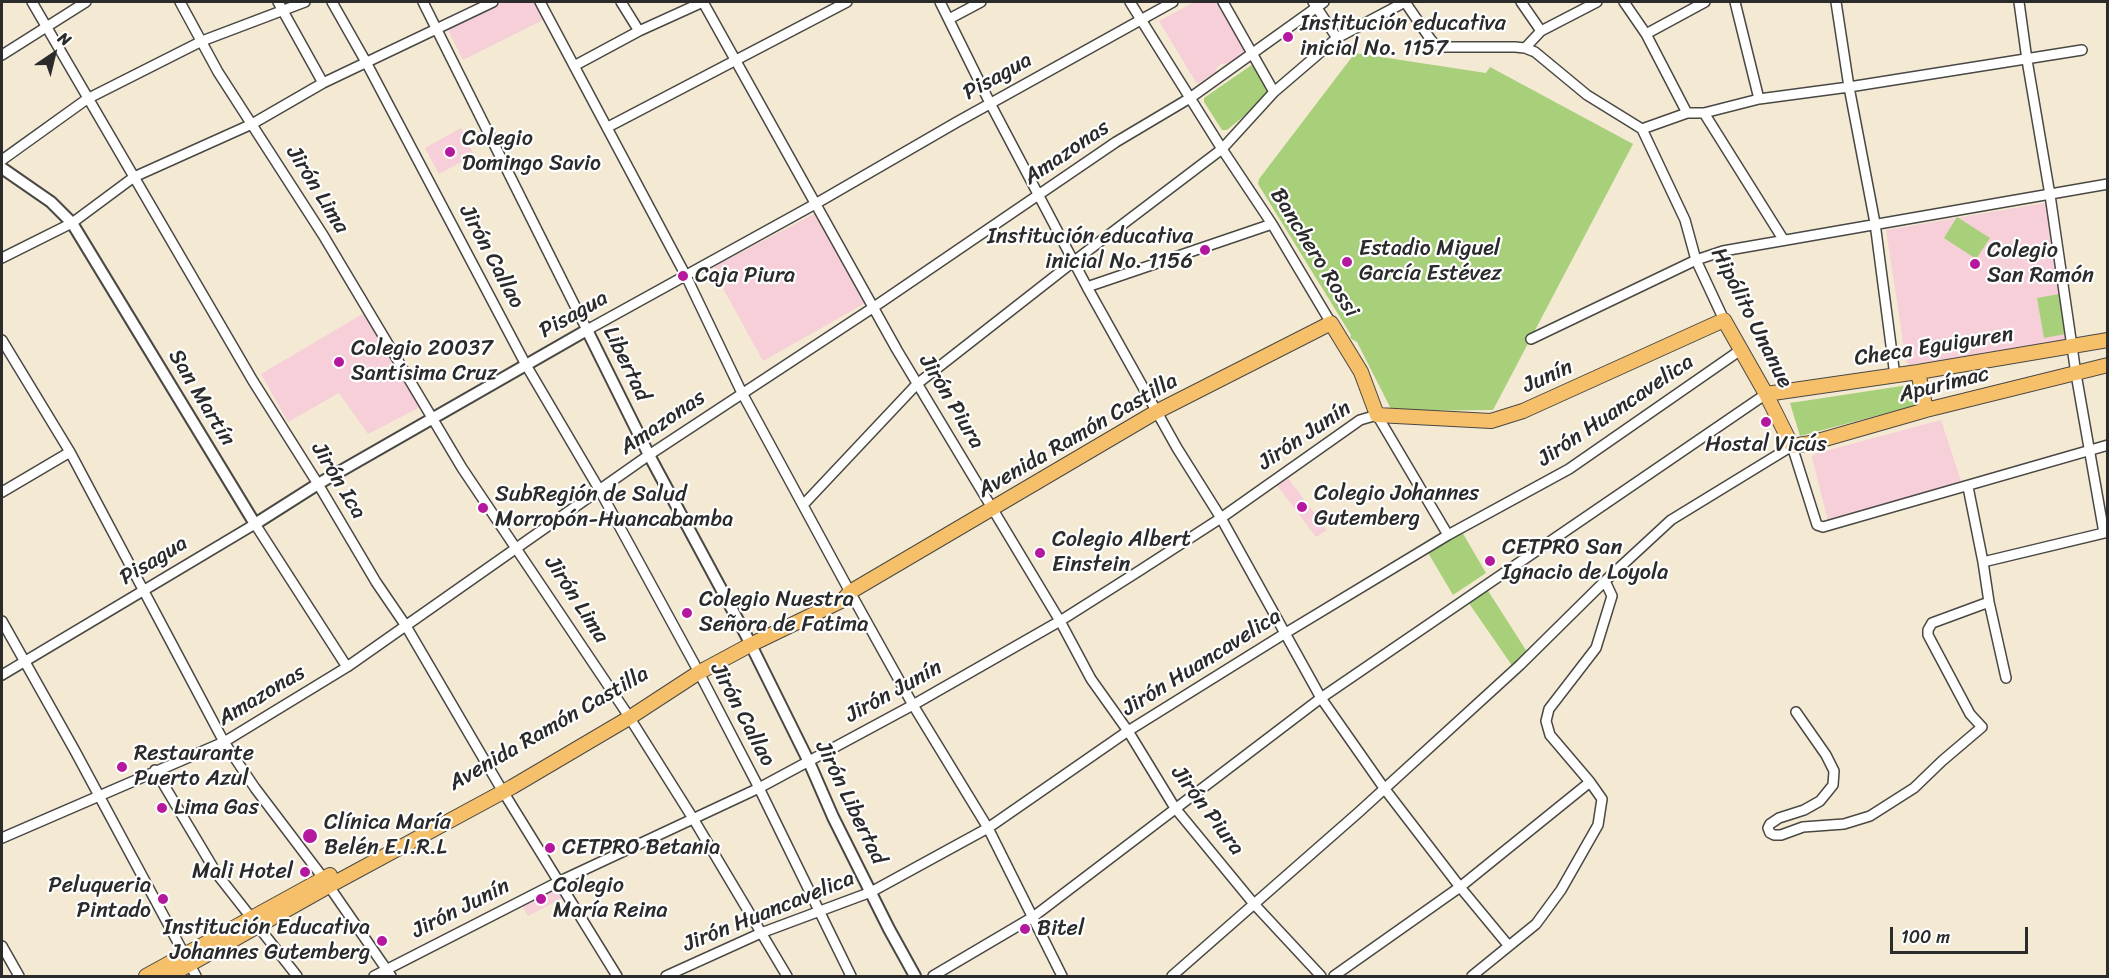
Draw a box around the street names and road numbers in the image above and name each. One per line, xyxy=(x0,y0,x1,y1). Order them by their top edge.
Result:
street label: Pisagua xyxy=(959,47,1037,107)
street label: Amazonas xyxy=(1019,115,1115,191)
street label: Jirón Lima xyxy=(280,141,354,239)
street label: Banchero Rossi xyxy=(1264,184,1364,322)
street label: Jirón Callao xyxy=(453,201,529,313)
street label: Hipólito Unanue xyxy=(1704,243,1798,393)
street label: Pisagua xyxy=(535,285,613,345)
street label: Checa Eguiguren xyxy=(1853,321,2015,373)
street label: Libertad xyxy=(597,322,655,406)
street label: San Martín xyxy=(162,345,240,451)
street label: Jirón Huancavelica xyxy=(1533,349,1699,473)
street label: Jirón Piura xyxy=(913,350,989,454)
street label: Junín xyxy=(1519,354,1577,400)
street label: Apurímac xyxy=(1896,361,1992,409)
street label: Avenida Ramón Castilla xyxy=(973,368,1183,504)
street label: Amazonas xyxy=(615,385,711,461)
street label: Jirón Junín xyxy=(1254,395,1356,477)
street label: Jirón Ica xyxy=(305,438,371,524)
street label: Pisagua xyxy=(115,530,193,592)
street label: Jirón Lima xyxy=(538,552,614,648)
street label: Jirón Huancavelica xyxy=(1118,603,1286,723)
street label: Jirón Junín xyxy=(841,655,947,729)
street label: Jirón Callao xyxy=(704,659,780,771)
street label: Amazonas xyxy=(214,660,310,732)
street label: Avenida Ramón Castilla xyxy=(444,661,654,797)
street label: Jirón Libertad xyxy=(809,737,891,869)
street label: Jirón Piura xyxy=(1165,761,1249,861)
street label: Jirón Huancavelica xyxy=(680,866,858,958)
street label: Jirón Junín xyxy=(408,873,514,945)

